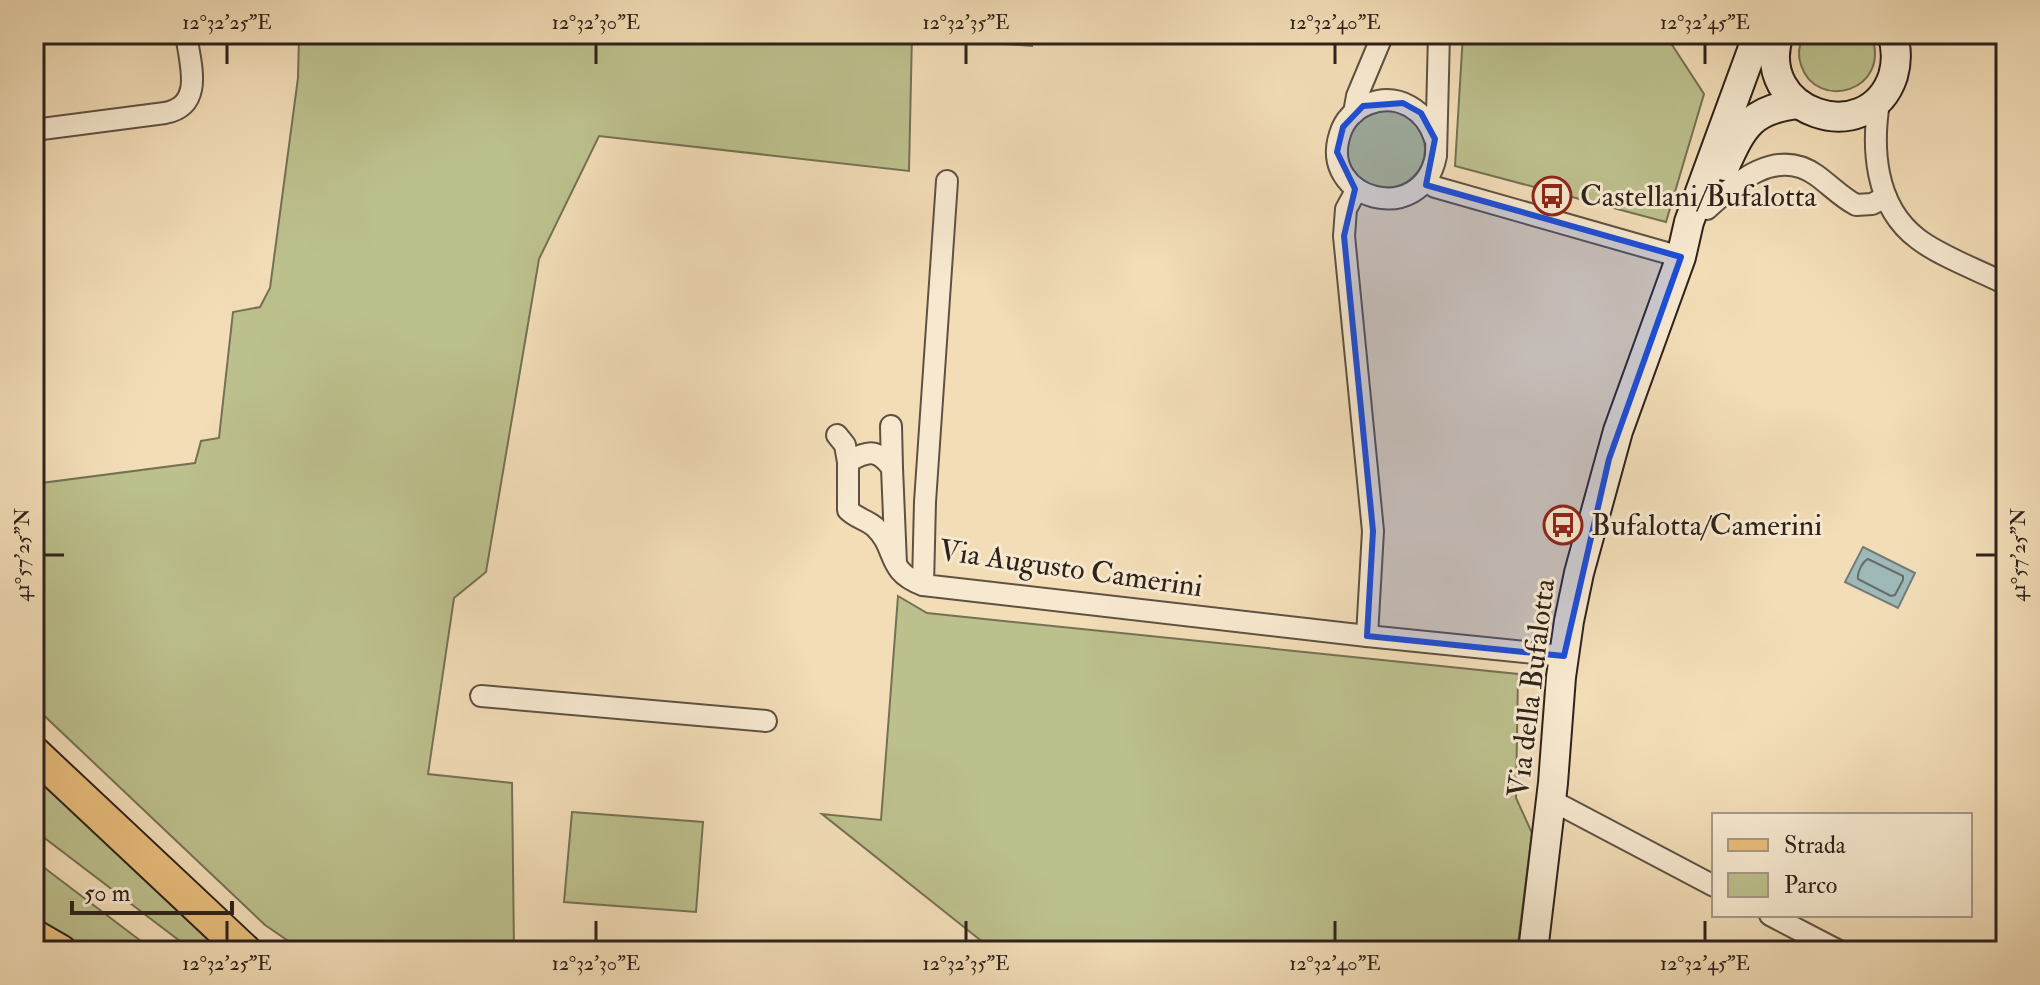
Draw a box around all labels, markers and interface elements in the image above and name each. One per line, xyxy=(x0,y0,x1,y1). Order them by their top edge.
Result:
text: 12°32'25"E xyxy=(182,10,272,35)
text: 12°32'30"E xyxy=(552,10,640,35)
text: 12°32'35"E xyxy=(923,10,1009,35)
text: 12°32'40"E xyxy=(1289,10,1381,35)
text: 12°32'45"E xyxy=(1660,10,1750,35)
bus stop icon: Castellani/Bufalotta xyxy=(1531,175,1573,217)
place label: Castellani/Bufalotta xyxy=(1580,178,1817,215)
bus stop icon: Bufalotta/Camerini xyxy=(1542,504,1584,546)
place label: Bufalotta/Camerini xyxy=(1591,507,1822,544)
text: 41°57'25"N xyxy=(10,508,35,602)
text: 41°57'25"N xyxy=(2006,508,2031,602)
street label: Via Augusto Camerini xyxy=(937,532,1205,605)
street label: Via della Bufalotta xyxy=(1500,576,1563,800)
legend xyxy=(1712,813,1972,917)
text: Strada xyxy=(1784,830,1847,861)
scale bar xyxy=(72,865,232,915)
text: Parco xyxy=(1784,870,1837,901)
text: 50 m xyxy=(84,878,131,909)
text: 12°32'25"E xyxy=(182,951,272,976)
text: 12°32'30"E xyxy=(552,951,640,976)
text: 12°32'35"E xyxy=(923,951,1009,976)
text: 12°32'40"E xyxy=(1289,951,1381,976)
text: 12°32'45"E xyxy=(1660,951,1750,976)

